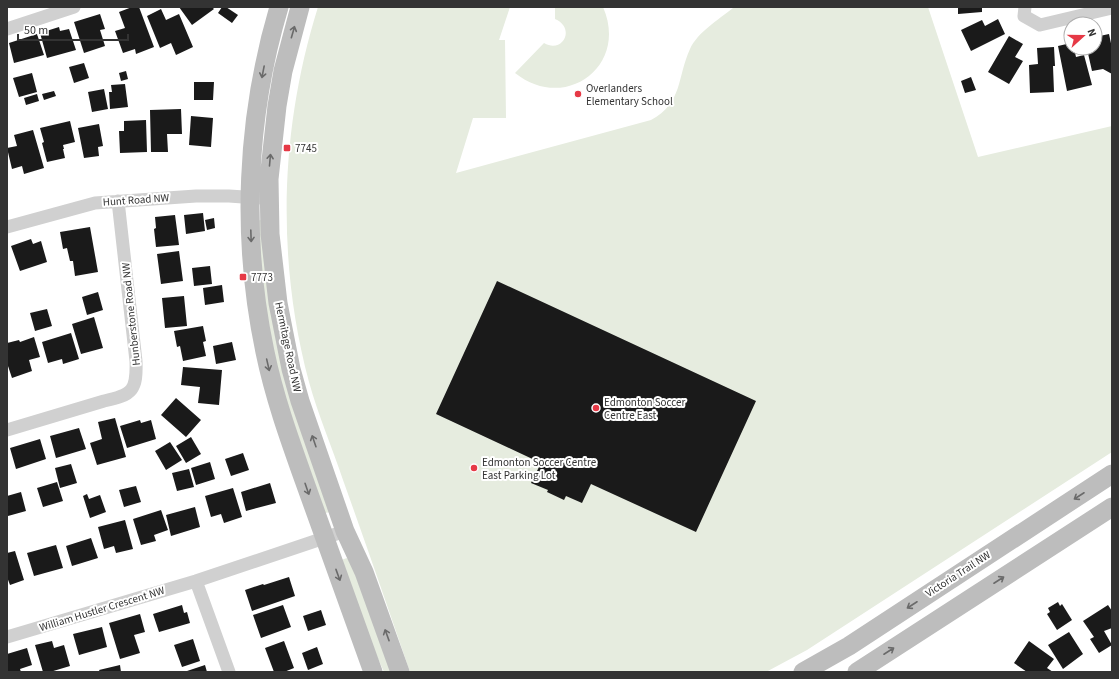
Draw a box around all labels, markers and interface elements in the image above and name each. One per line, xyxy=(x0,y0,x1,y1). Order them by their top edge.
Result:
scale bar xyxy=(18,16,128,42)
north arrow xyxy=(1063,16,1103,56)
text: 50 m xyxy=(24,22,48,39)
one-way arrow xyxy=(290,26,297,39)
text: N xyxy=(1084,26,1100,39)
one-way arrow xyxy=(259,65,267,78)
place label: Overlanders Elementary School xyxy=(586,81,673,109)
marker: Overlanders Elementary School xyxy=(573,89,583,99)
place label: 7745 xyxy=(295,141,317,156)
marker: 7745 xyxy=(282,143,292,153)
one-way arrow xyxy=(267,154,274,167)
street label: Hunt Road NW xyxy=(102,190,170,210)
one-way arrow xyxy=(247,229,255,242)
street label: Hunberstone Road NW xyxy=(118,261,144,366)
place label: 7773 xyxy=(251,270,273,285)
marker: 7773 xyxy=(238,272,248,282)
street label: Hermitage Road NW xyxy=(271,300,305,394)
one-way arrow xyxy=(265,358,272,371)
place label: Edmonton Soccer Centre East xyxy=(604,395,685,423)
marker: Edmonton Soccer Centre East xyxy=(591,403,601,413)
one-way arrow xyxy=(310,435,317,448)
place label: Edmonton Soccer Centre East Parking Lot xyxy=(482,455,597,483)
marker: Edmonton Soccer Centre East Parking Lot xyxy=(469,463,479,473)
one-way arrow xyxy=(304,482,311,495)
one-way arrow xyxy=(1074,491,1085,500)
street label: Victoria Trail NW xyxy=(922,547,994,601)
one-way arrow xyxy=(334,568,342,580)
one-way arrow xyxy=(993,576,1005,584)
street label: William Hustler Crescent NW xyxy=(38,583,167,635)
one-way arrow xyxy=(906,601,918,609)
one-way arrow xyxy=(383,629,390,642)
one-way arrow xyxy=(884,647,895,655)

